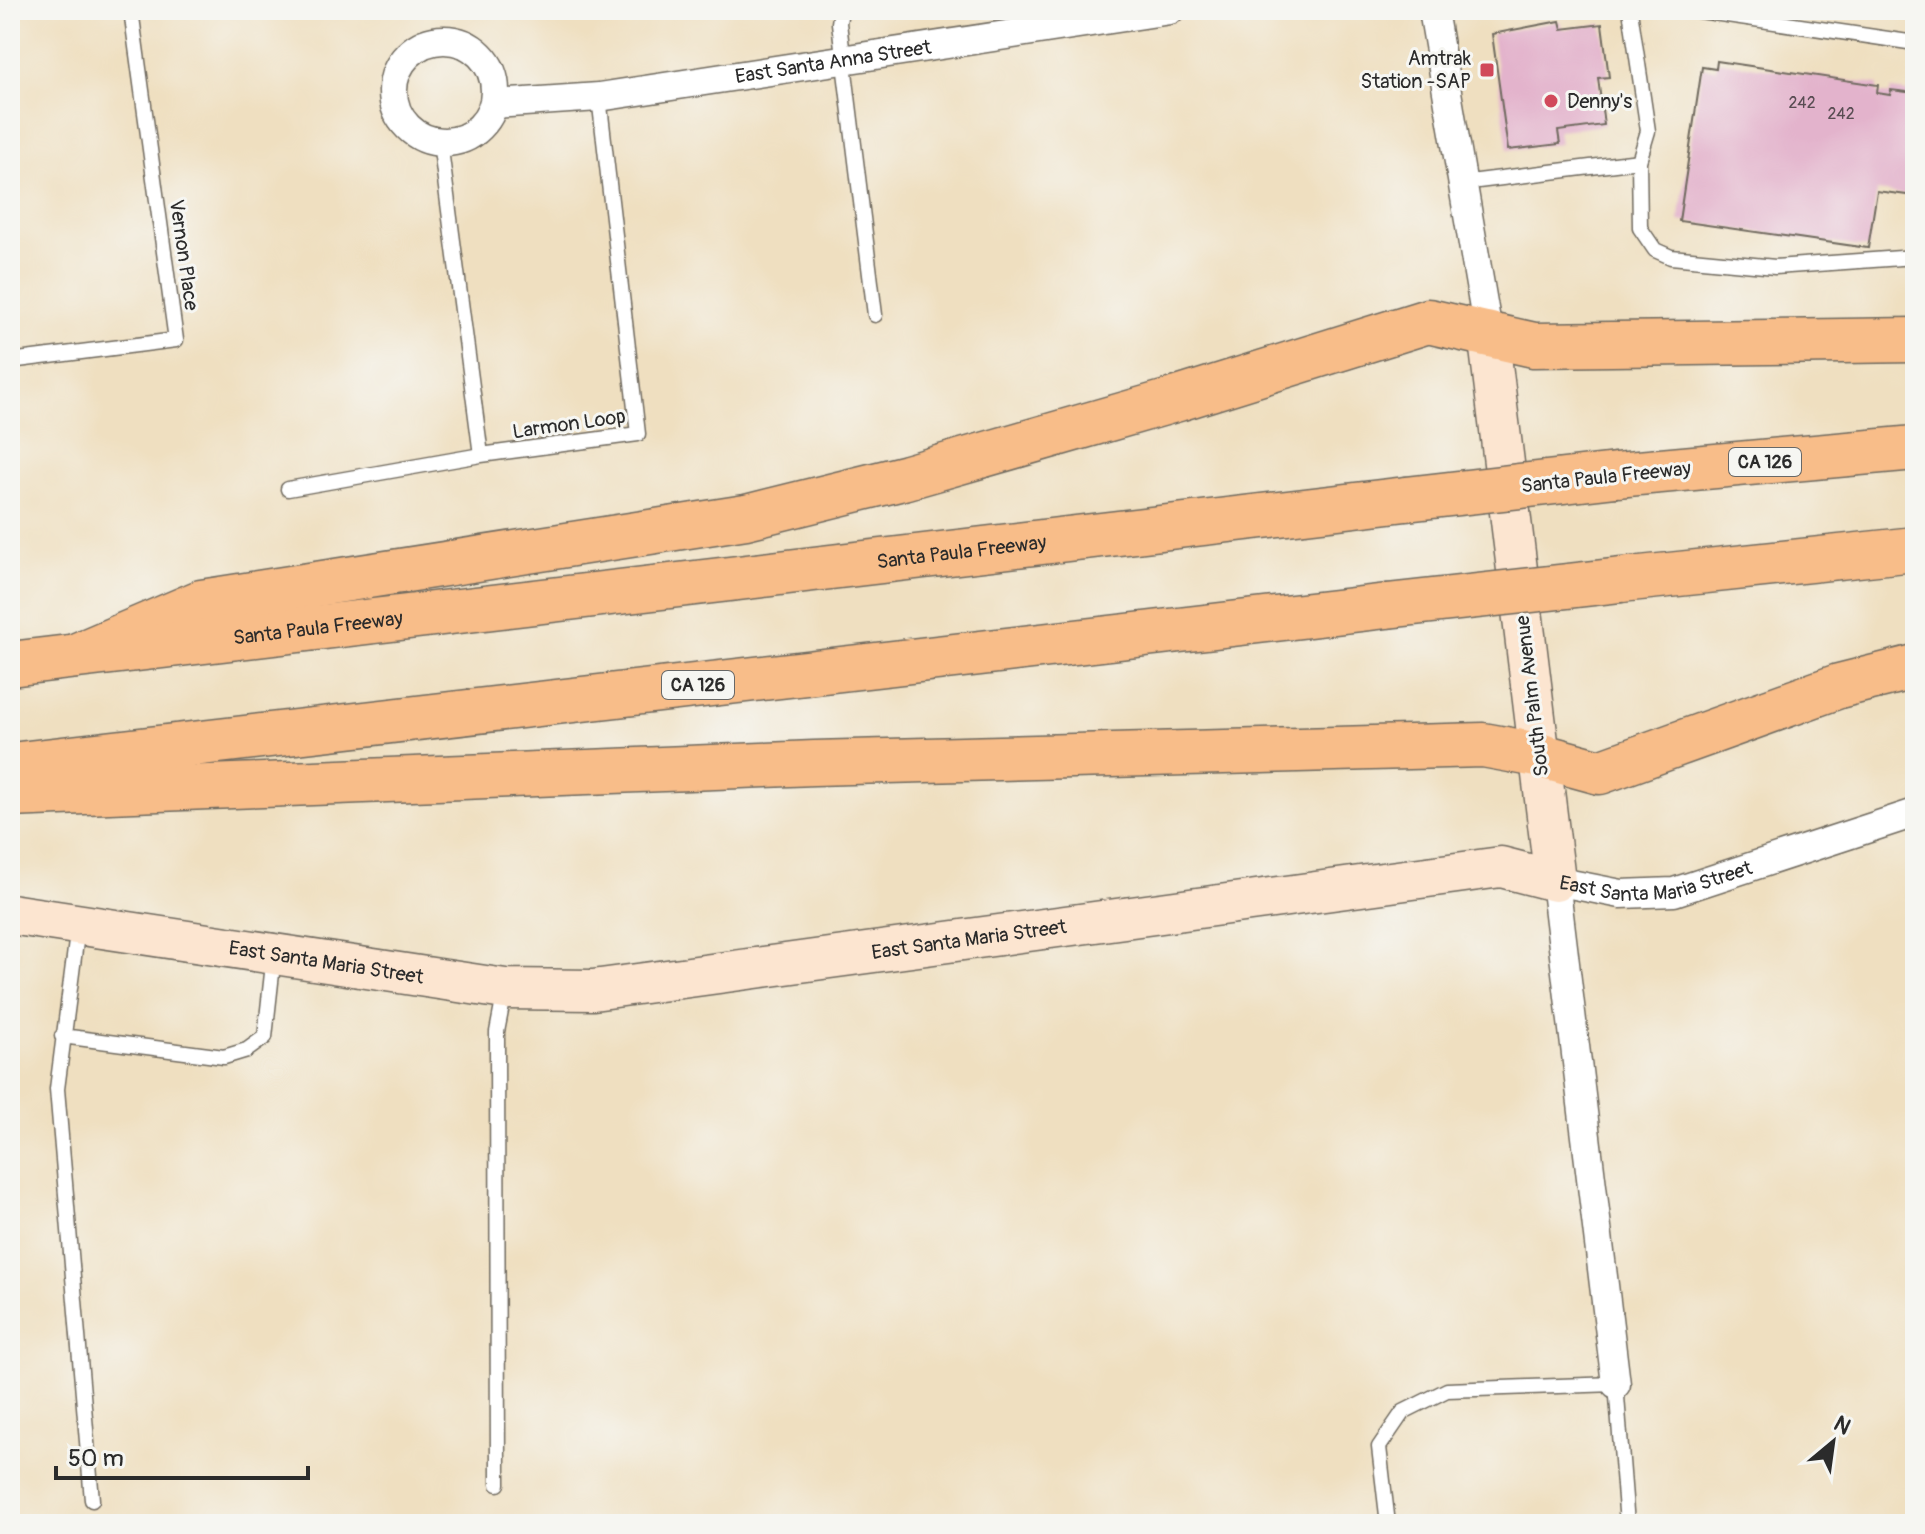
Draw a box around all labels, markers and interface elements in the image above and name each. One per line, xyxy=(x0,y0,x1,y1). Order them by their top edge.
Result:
street label: East Santa Anna Street xyxy=(733,34,934,89)
place label: Amtrak Station -SAP xyxy=(1361,46,1472,94)
marker: Amtrak Station -SAP xyxy=(1478,61,1496,79)
place label: Denny's xyxy=(1567,89,1632,114)
marker: Denny's xyxy=(1542,92,1560,110)
house number: 242 xyxy=(1788,93,1816,113)
house number: 242 xyxy=(1827,104,1855,124)
street label: Vernon Place xyxy=(164,198,204,312)
street label: Larmon Loop xyxy=(511,404,627,444)
road number: CA 126 xyxy=(1729,448,1801,476)
street label: Santa Paula Freeway xyxy=(1520,456,1693,498)
street label: Santa Paula Freeway xyxy=(875,529,1048,574)
street label: Santa Paula Freeway xyxy=(232,605,405,650)
street label: South Palm Avenue xyxy=(1510,614,1554,778)
road number: CA 126 xyxy=(662,671,734,699)
street label: East Santa Maria Street xyxy=(1557,854,1756,907)
street label: East Santa Maria Street xyxy=(870,913,1069,965)
street label: East Santa Maria Street xyxy=(227,935,426,989)
north arrow xyxy=(1793,1402,1873,1482)
text: N xyxy=(1829,1410,1856,1441)
scale bar xyxy=(56,1430,308,1480)
text: 50 m xyxy=(68,1444,124,1473)

